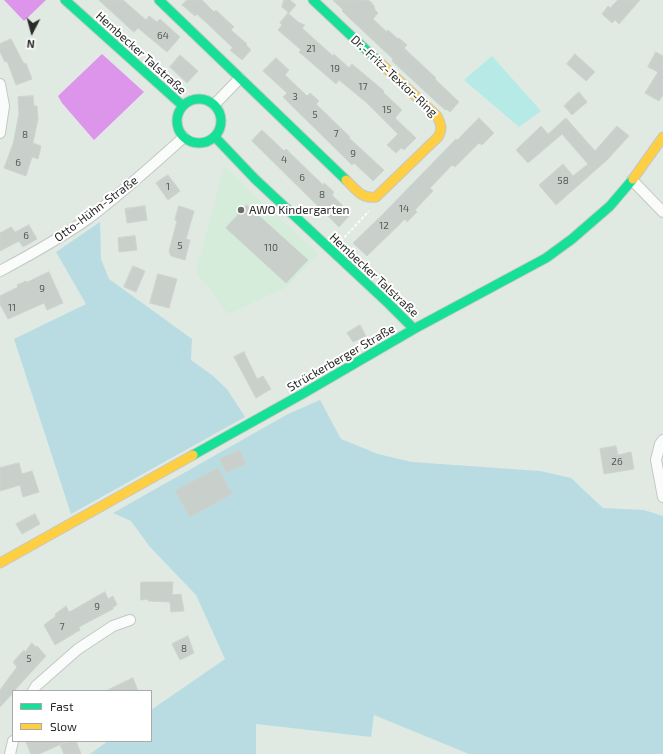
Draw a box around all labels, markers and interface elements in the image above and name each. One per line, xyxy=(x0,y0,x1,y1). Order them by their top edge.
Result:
street label: Hembecker Talstraße xyxy=(93,9,189,97)
north arrow xyxy=(12,12,52,52)
house number: 64 xyxy=(157,30,169,42)
street label: Dr.-Fritz-Textor-Ring xyxy=(348,32,440,120)
text: N xyxy=(26,38,35,51)
house number: 21 xyxy=(306,43,316,55)
house number: 19 xyxy=(330,63,340,75)
house number: 17 xyxy=(358,81,368,93)
house number: 3 xyxy=(292,91,298,103)
house number: 15 xyxy=(382,104,392,116)
house number: 5 xyxy=(312,109,318,121)
house number: 7 xyxy=(333,128,339,140)
house number: 8 xyxy=(22,129,28,141)
house number: 9 xyxy=(350,148,356,160)
house number: 4 xyxy=(281,154,287,166)
house number: 6 xyxy=(15,157,21,169)
house number: 6 xyxy=(299,172,305,184)
street label: Otto-Hühn-Straße xyxy=(52,173,140,245)
house number: 58 xyxy=(557,175,569,187)
house number: 1 xyxy=(166,181,170,193)
house number: 8 xyxy=(319,189,325,201)
place label: AWO Kindergarten xyxy=(249,203,349,217)
house number: 14 xyxy=(399,203,409,215)
marker: AWO Kindergarten xyxy=(236,205,246,215)
house number: 12 xyxy=(379,220,389,232)
house number: 6 xyxy=(23,230,29,242)
street label: Hembecker Talstraße xyxy=(326,230,422,320)
house number: 5 xyxy=(177,240,183,252)
house number: 110 xyxy=(264,242,278,254)
house number: 9 xyxy=(39,283,45,295)
house number: 11 xyxy=(8,302,16,314)
street label: Strückerberger Straße xyxy=(285,321,397,395)
house number: 26 xyxy=(611,456,623,468)
house number: 9 xyxy=(94,601,100,613)
house number: 7 xyxy=(59,621,65,633)
house number: 8 xyxy=(181,643,187,655)
house number: 5 xyxy=(26,653,32,665)
legend xyxy=(12,690,152,742)
text: Fast xyxy=(50,699,73,713)
text: Slow xyxy=(50,719,77,733)

